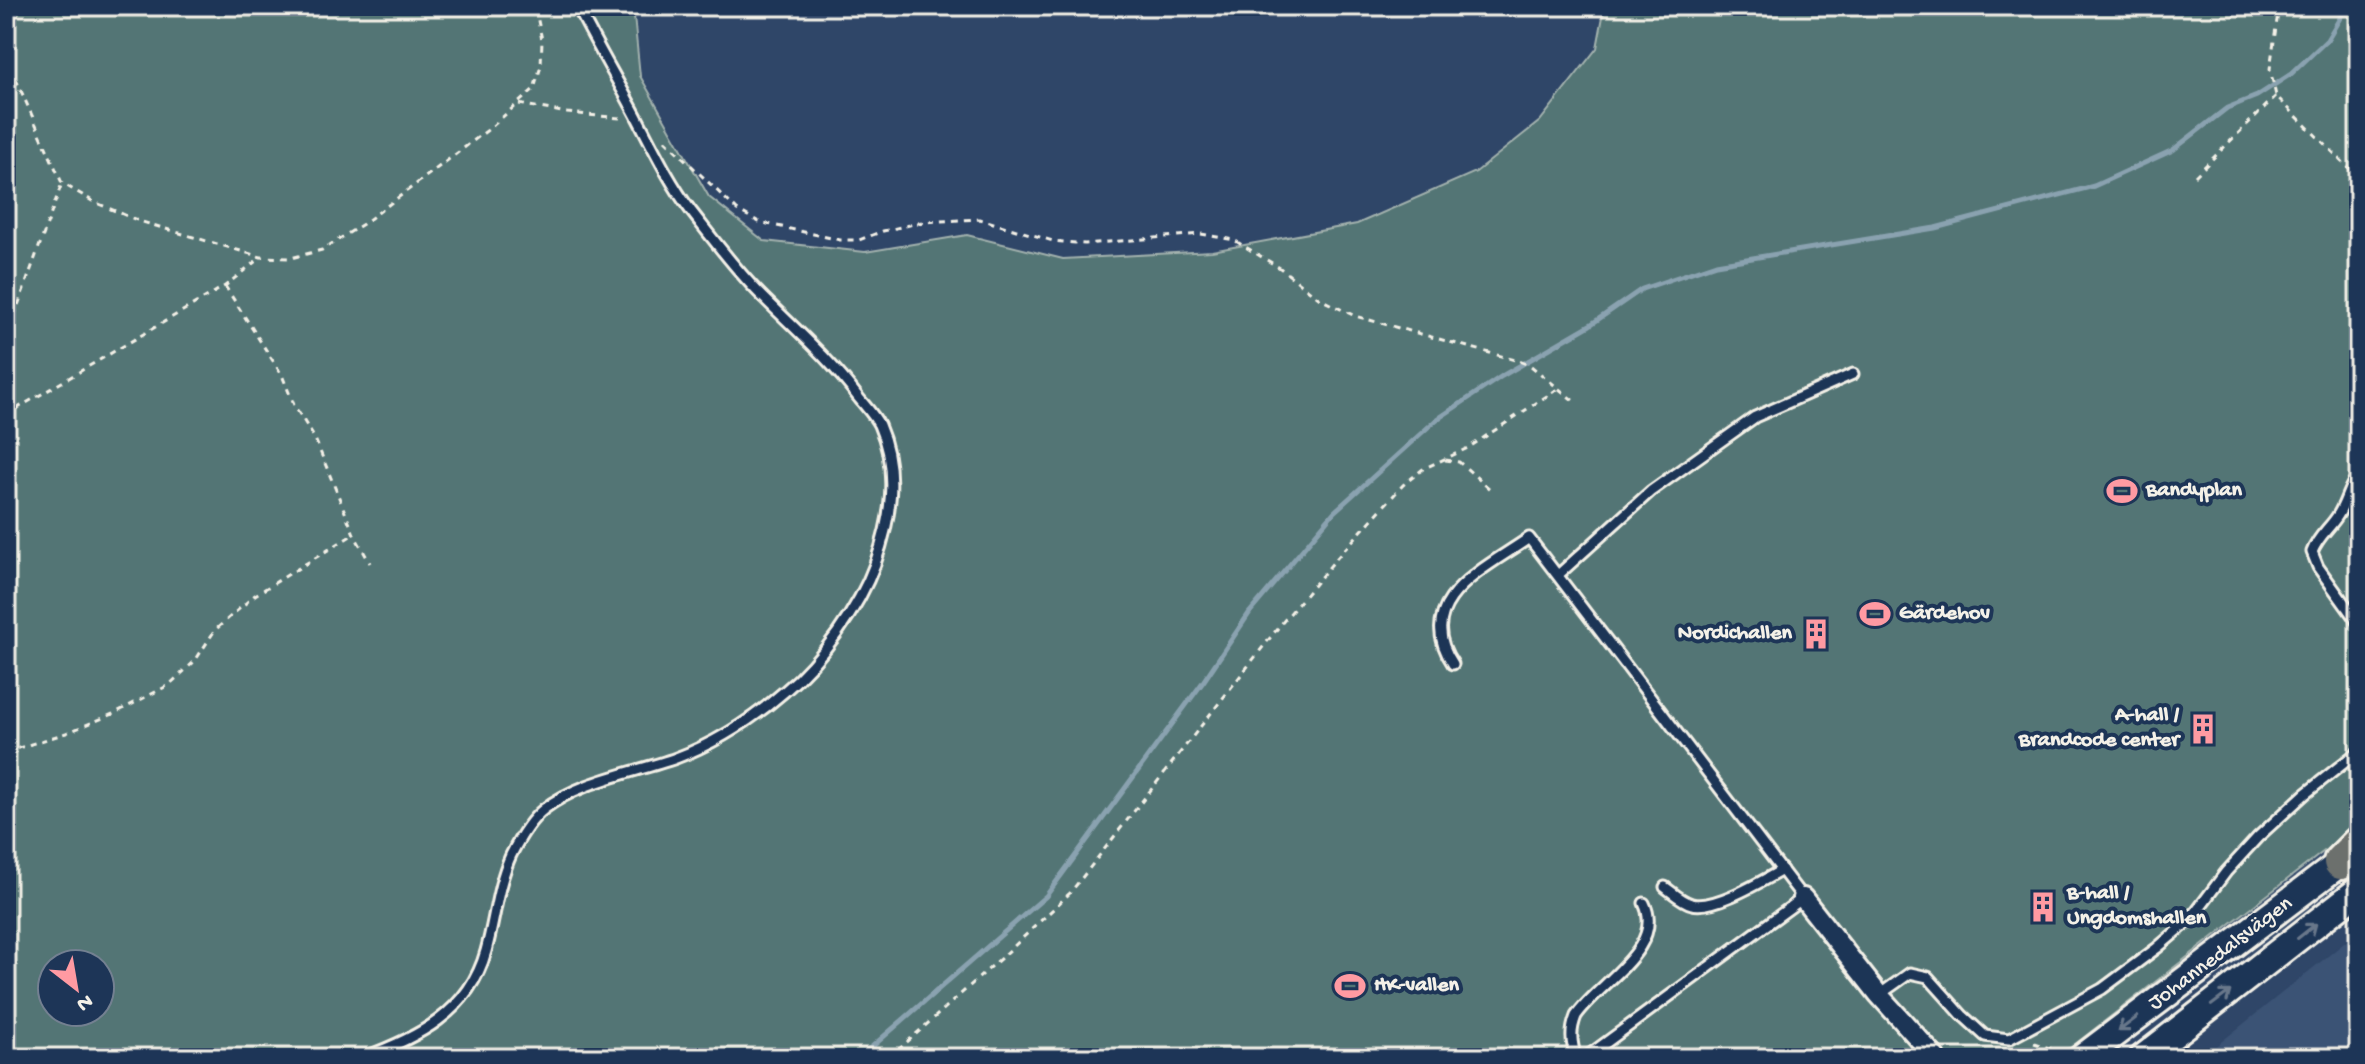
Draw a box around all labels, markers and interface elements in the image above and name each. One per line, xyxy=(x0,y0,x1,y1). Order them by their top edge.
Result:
sports icon: Bandyplan xyxy=(2105,474,2139,508)
place label: Bandyplan xyxy=(2145,478,2243,504)
sports icon: Gärdehov xyxy=(1858,597,1892,631)
place label: Gärdehov xyxy=(1899,601,1990,627)
building icon: Nordichallen xyxy=(1799,617,1833,651)
place label: Nordichallen xyxy=(1678,621,1793,647)
place label: A-hall / Brandcode center xyxy=(2018,703,2181,754)
building icon: A-hall / Brandcode center xyxy=(2186,712,2220,746)
place label: B-hall / Ungdomshallen xyxy=(2066,881,2207,932)
building icon: B-hall / Ungdomshallen xyxy=(2026,890,2060,924)
street label: Johannedalsvägen xyxy=(2144,891,2299,1017)
one-way arrow xyxy=(2296,922,2317,939)
north arrow xyxy=(36,948,116,1028)
sports icon: HK-vallen xyxy=(1333,969,1367,1003)
place label: HK-vallen xyxy=(1374,973,1460,999)
text: N xyxy=(71,987,97,1017)
one-way arrow xyxy=(2210,989,2232,1006)
one-way arrow xyxy=(2118,1016,2139,1033)

